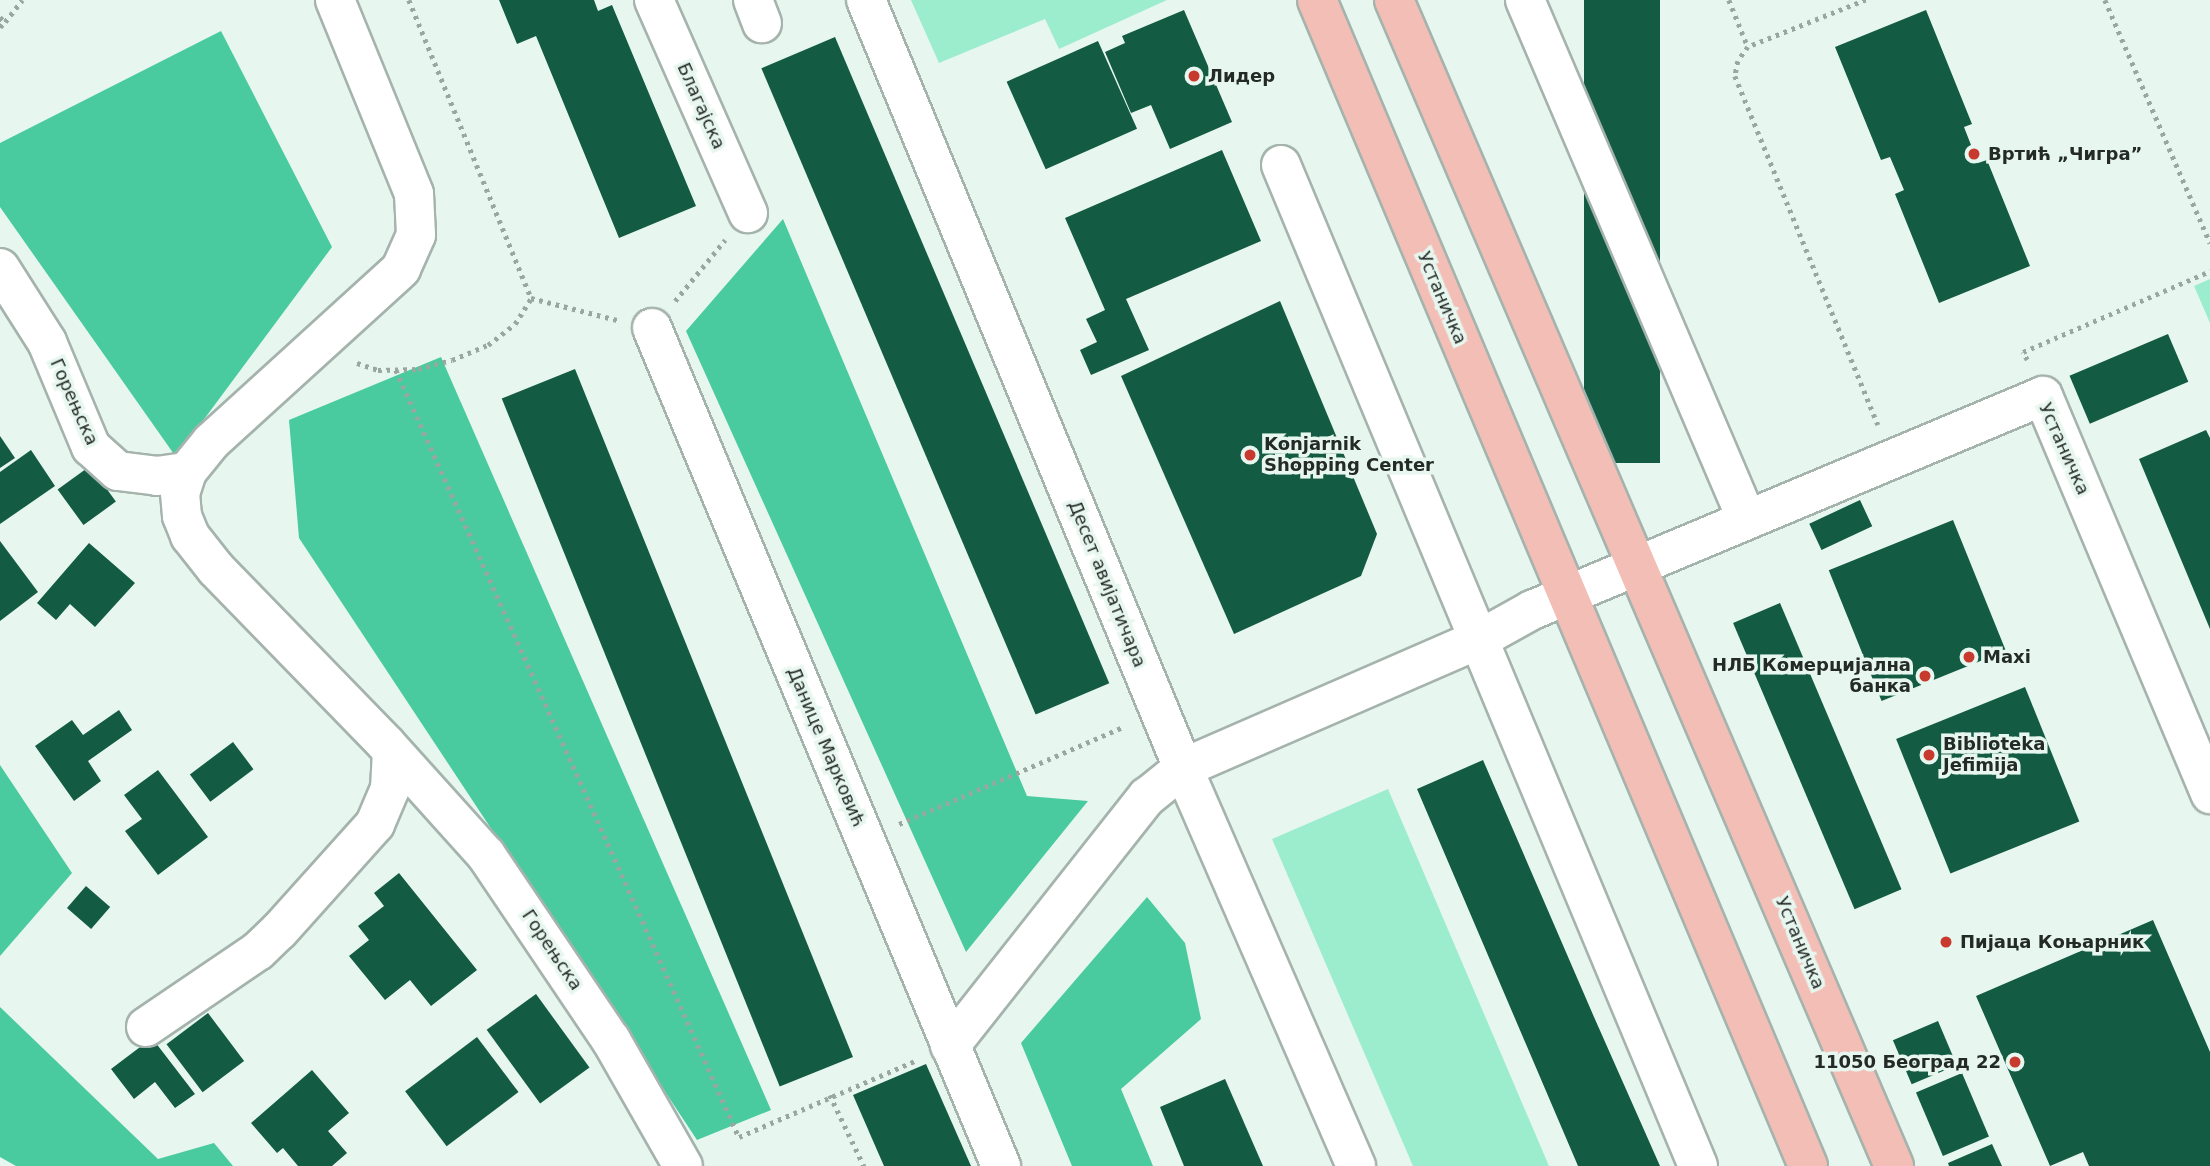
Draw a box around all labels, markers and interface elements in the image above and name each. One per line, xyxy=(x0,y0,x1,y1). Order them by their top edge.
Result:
street label: Благајска xyxy=(672,60,730,152)
place label: Лидер xyxy=(1208,65,1275,87)
marker: Лидер xyxy=(1186,68,1202,84)
place label: Вртић „Чигра” xyxy=(1988,143,2142,165)
marker: Вртић „Чигра” xyxy=(1966,146,1982,162)
street label: Устаничка xyxy=(1413,248,1471,348)
street label: Горењска xyxy=(45,355,103,449)
street label: Устаничка xyxy=(2034,400,2094,498)
place label: Konjarnik Shopping Center xyxy=(1264,434,1434,476)
marker: Konjarnik Shopping Center xyxy=(1242,447,1258,463)
street label: Десет авијатичара xyxy=(1064,497,1150,671)
place label: Maxi xyxy=(1983,646,2031,668)
marker: Maxi xyxy=(1961,649,1977,665)
place label: НЛБ Комерцијална банка xyxy=(1712,655,1911,698)
street label: Данице Марковић xyxy=(783,664,869,830)
marker: НЛБ Комерцијална банка xyxy=(1917,668,1933,684)
place label: Biblioteka Jefimija xyxy=(1943,734,2045,776)
marker: Biblioteka Jefimija xyxy=(1921,747,1937,763)
street label: Устаничка xyxy=(1771,893,1829,993)
street label: Горењска xyxy=(517,906,587,994)
place label: Пијаца Коњарник xyxy=(1960,931,2144,953)
marker: Пијаца Коњарник xyxy=(1938,934,1954,950)
place label: 11050 Београд 22 xyxy=(1814,1051,2001,1073)
marker: 11050 Београд 22 xyxy=(2007,1054,2023,1070)

